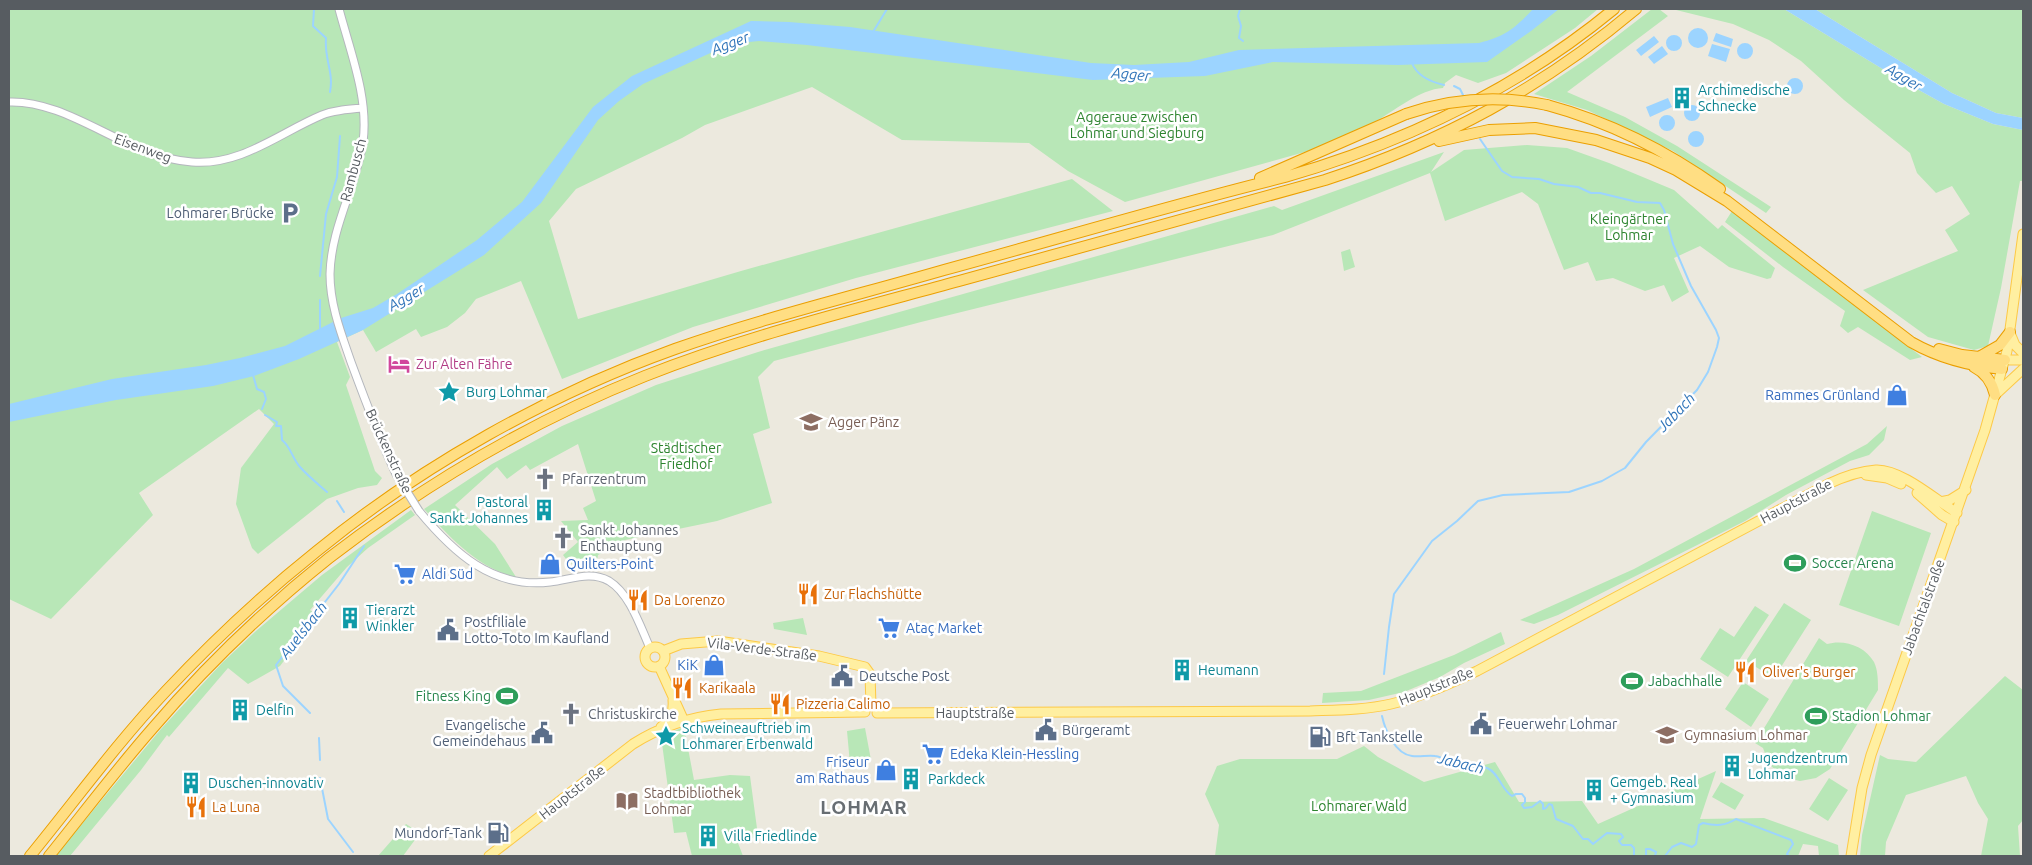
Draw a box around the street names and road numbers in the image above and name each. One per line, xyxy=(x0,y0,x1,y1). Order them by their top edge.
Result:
street label: Eisenweg xyxy=(112,130,174,166)
street label: Rambusch xyxy=(337,137,369,203)
street label: Brückenstraße xyxy=(362,406,416,496)
street label: Hauptstraße xyxy=(1757,475,1835,527)
street label: Jabachtalstraße xyxy=(1898,557,1948,657)
street label: Vila-Verde-Straße xyxy=(706,634,818,664)
street label: Hauptstraße xyxy=(1396,664,1476,708)
street label: Hauptstraße xyxy=(936,705,1014,721)
street label: Hauptstraße xyxy=(536,761,608,823)

